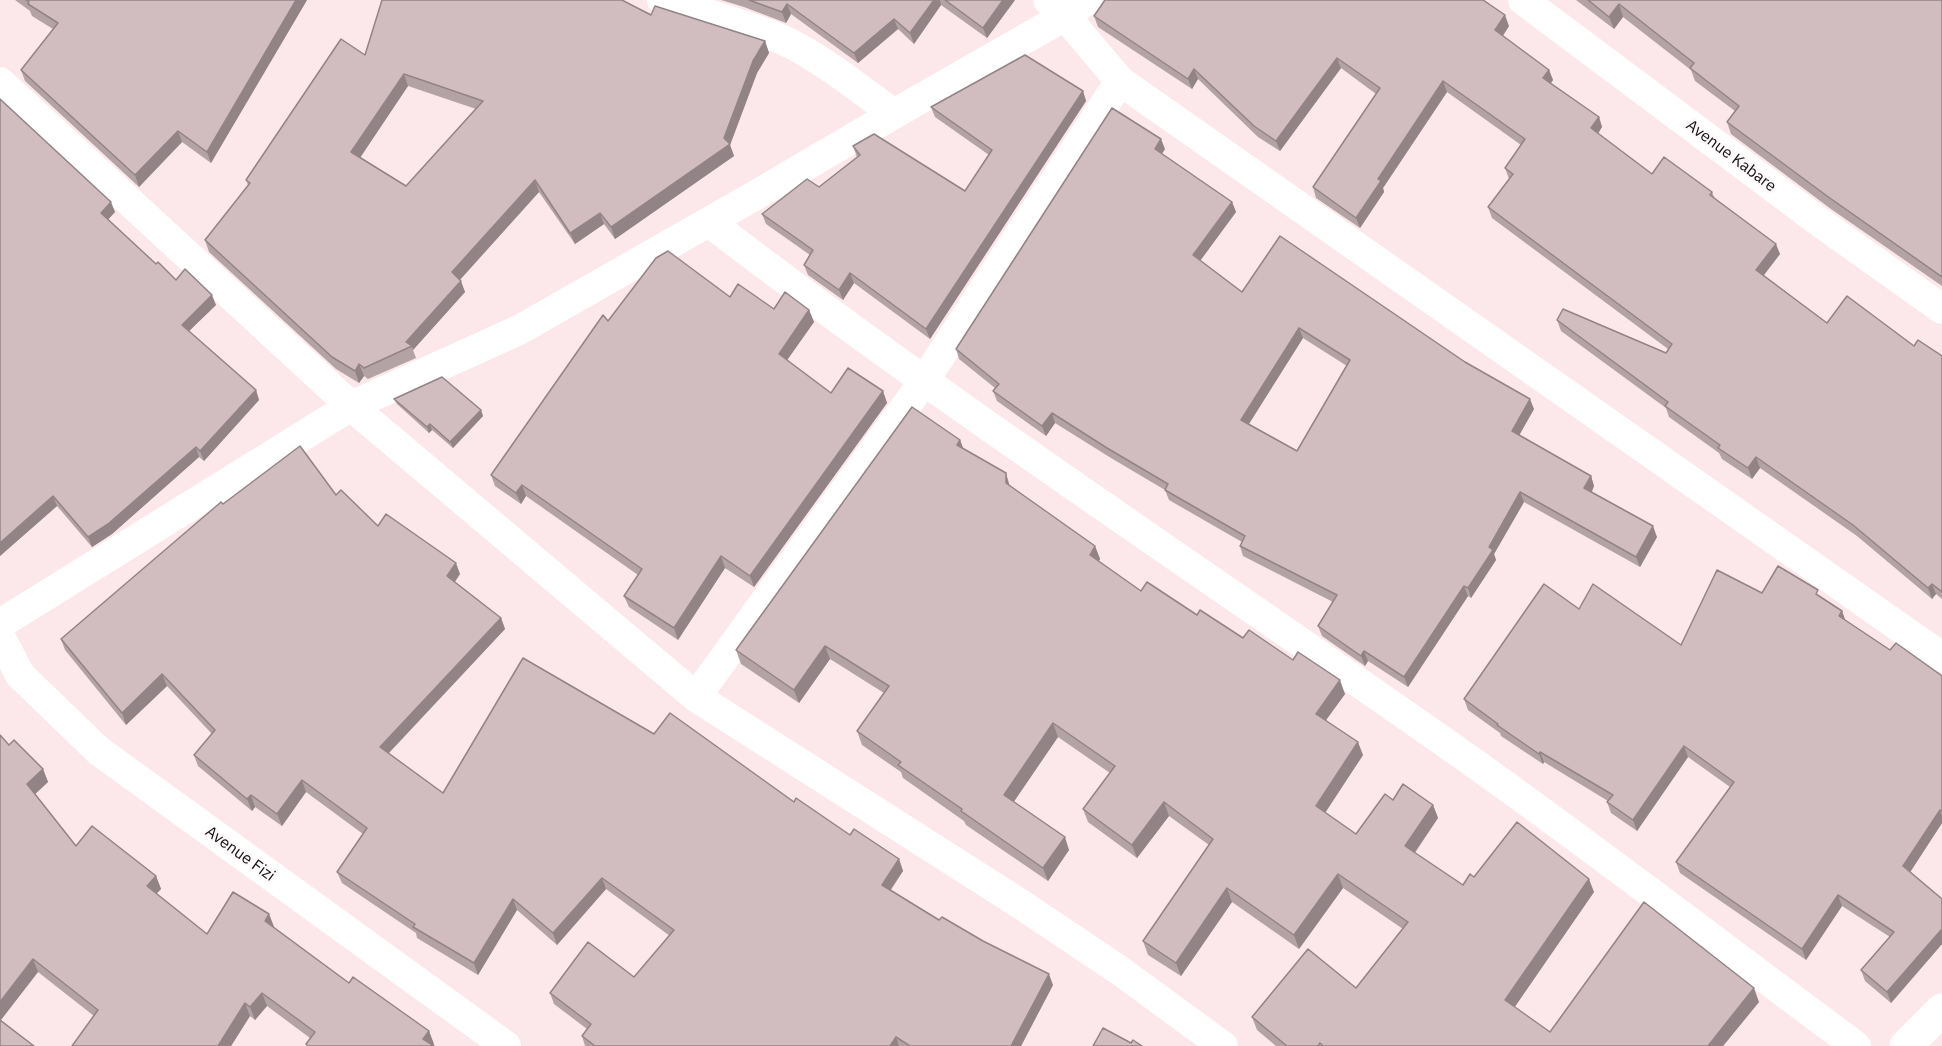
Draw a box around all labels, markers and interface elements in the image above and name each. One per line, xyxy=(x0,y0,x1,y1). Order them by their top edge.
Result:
street label: Avenue Kabare xyxy=(1682,116,1780,196)
street label: Avenue Fizi xyxy=(201,822,279,886)

